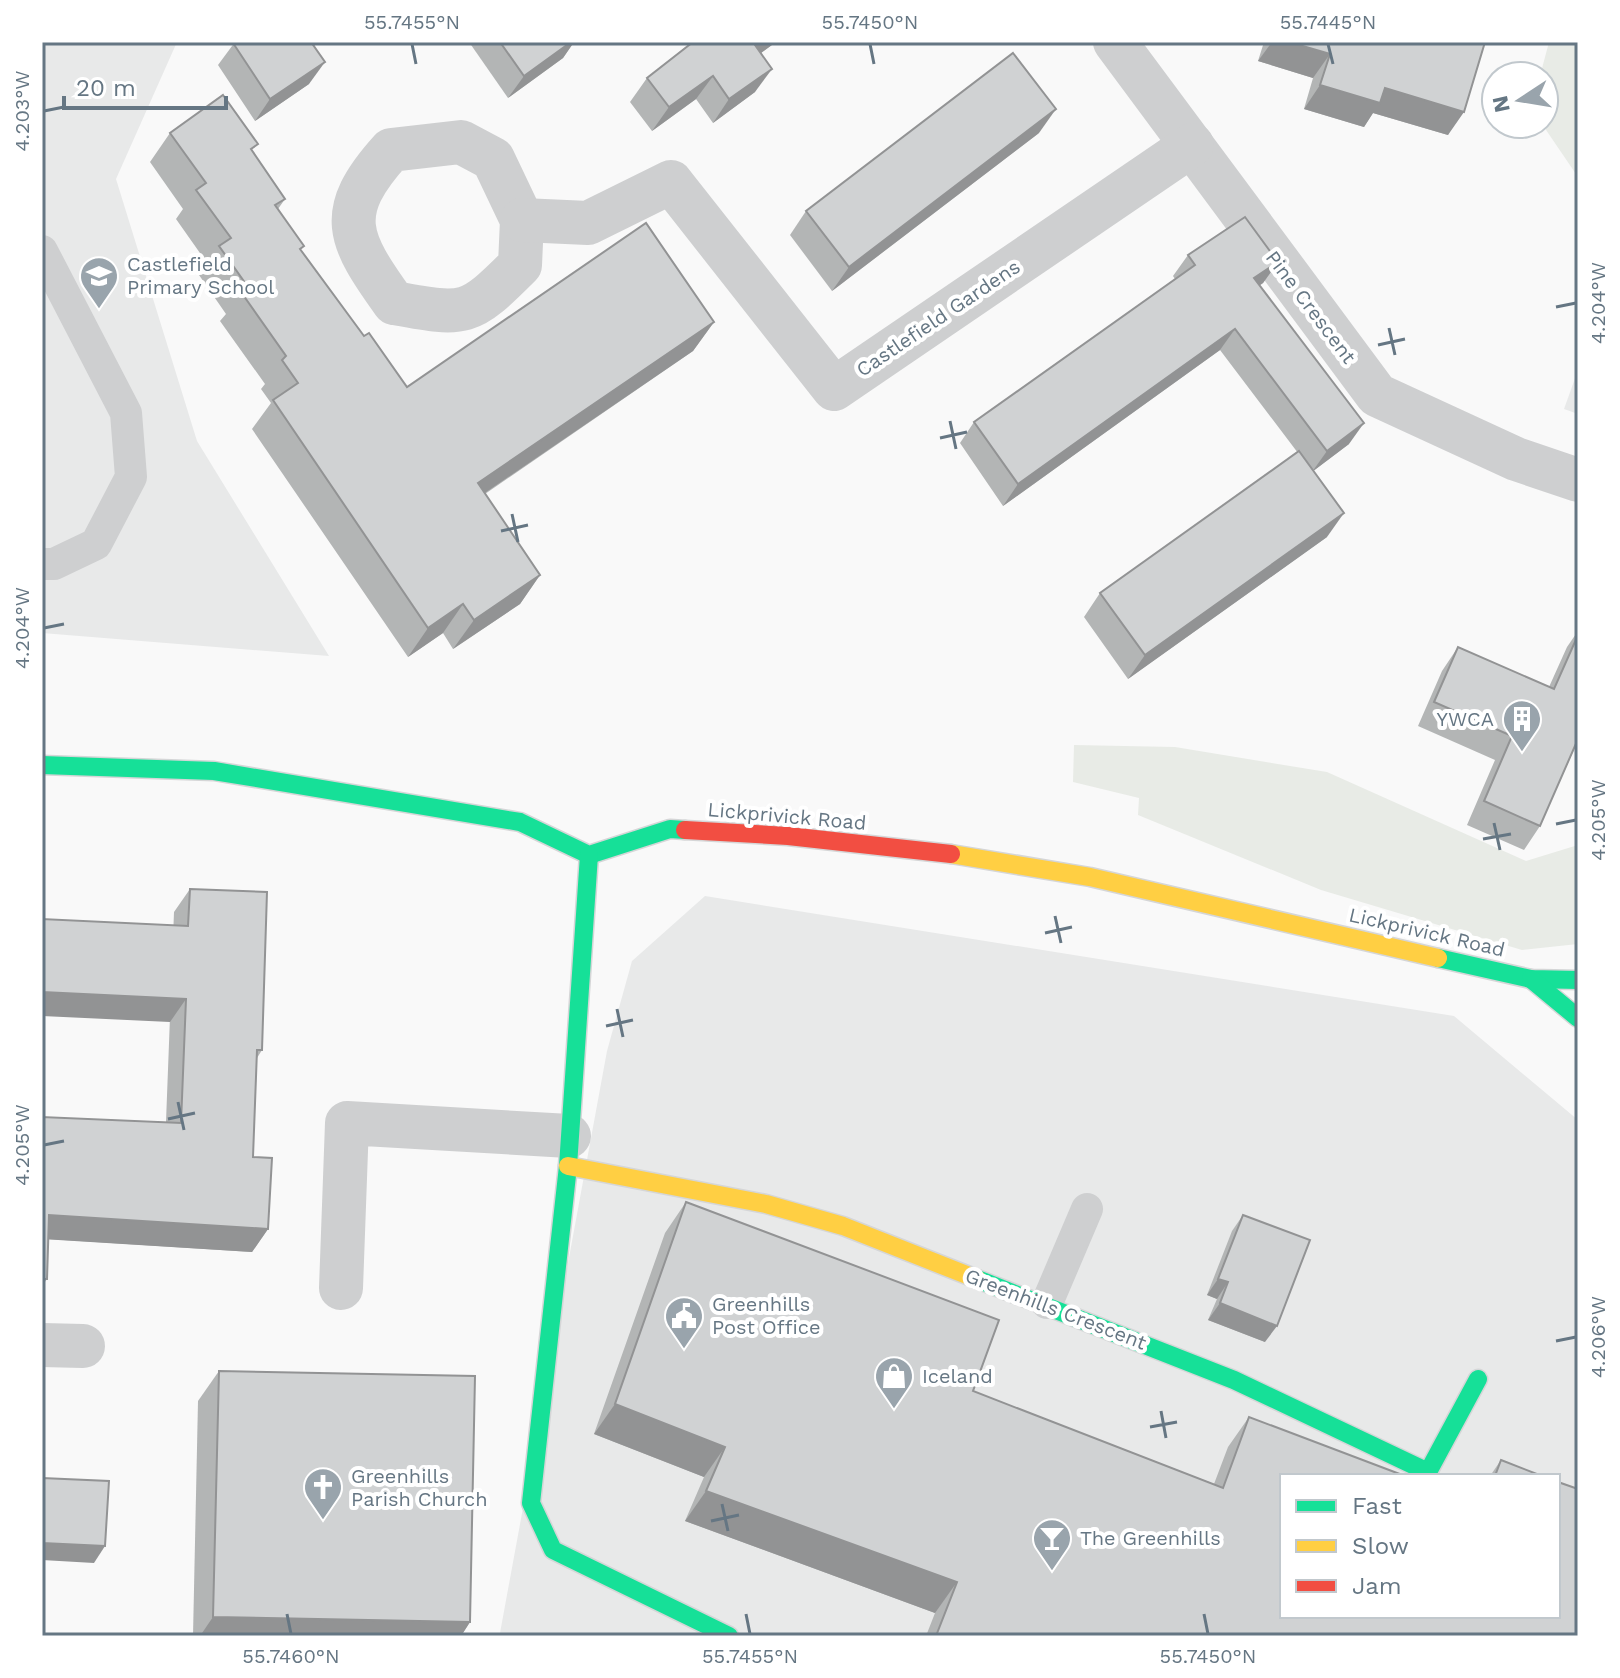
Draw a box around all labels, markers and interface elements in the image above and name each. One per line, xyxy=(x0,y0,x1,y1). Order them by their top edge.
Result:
text: 55.7455°N xyxy=(364,10,460,34)
text: 55.7450°N xyxy=(822,10,918,34)
text: 55.7445°N xyxy=(1280,10,1376,34)
scale bar xyxy=(64,60,226,110)
north arrow xyxy=(1480,60,1560,140)
text: 4.203°W xyxy=(10,70,34,152)
text: 20 m xyxy=(76,74,136,102)
text: N xyxy=(1487,93,1515,115)
street label: Pine Crescent xyxy=(1261,246,1362,369)
place label: Castlefield Primary School xyxy=(127,252,274,299)
street label: Castlefield Gardens xyxy=(852,254,1024,382)
school or university icon: Castlefield Primary School xyxy=(78,255,120,310)
text: 4.204°W xyxy=(1586,262,1610,344)
text: 4.204°W xyxy=(10,587,34,669)
building icon: YWCA xyxy=(1501,698,1543,753)
place label: YWCA xyxy=(1437,707,1494,731)
text: 4.205°W xyxy=(1586,779,1610,861)
street label: Lickprivick Road xyxy=(707,797,867,835)
street label: Lickprivick Road xyxy=(1347,902,1507,962)
text: 4.205°W xyxy=(10,1104,34,1186)
street label: Greenhills Crescent xyxy=(962,1263,1151,1355)
place label: Greenhills Post Office xyxy=(712,1292,821,1339)
public building icon: Greenhills Post Office xyxy=(663,1295,705,1350)
text: 4.206°W xyxy=(1586,1296,1610,1378)
shop icon: Iceland xyxy=(873,1355,915,1410)
place label: Iceland xyxy=(922,1364,993,1388)
place label: Greenhills Parish Church xyxy=(351,1464,488,1511)
church icon: Greenhills Parish Church xyxy=(302,1466,344,1521)
legend xyxy=(1280,1474,1560,1618)
text: Fast xyxy=(1352,1492,1402,1520)
bar icon: The Greenhills xyxy=(1031,1517,1073,1572)
place label: The Greenhills xyxy=(1080,1526,1221,1550)
text: Slow xyxy=(1352,1532,1409,1560)
text: Jam xyxy=(1352,1572,1402,1600)
text: 55.7460°N xyxy=(242,1644,340,1668)
text: 55.7455°N xyxy=(702,1644,798,1668)
text: 55.7450°N xyxy=(1160,1644,1256,1668)

